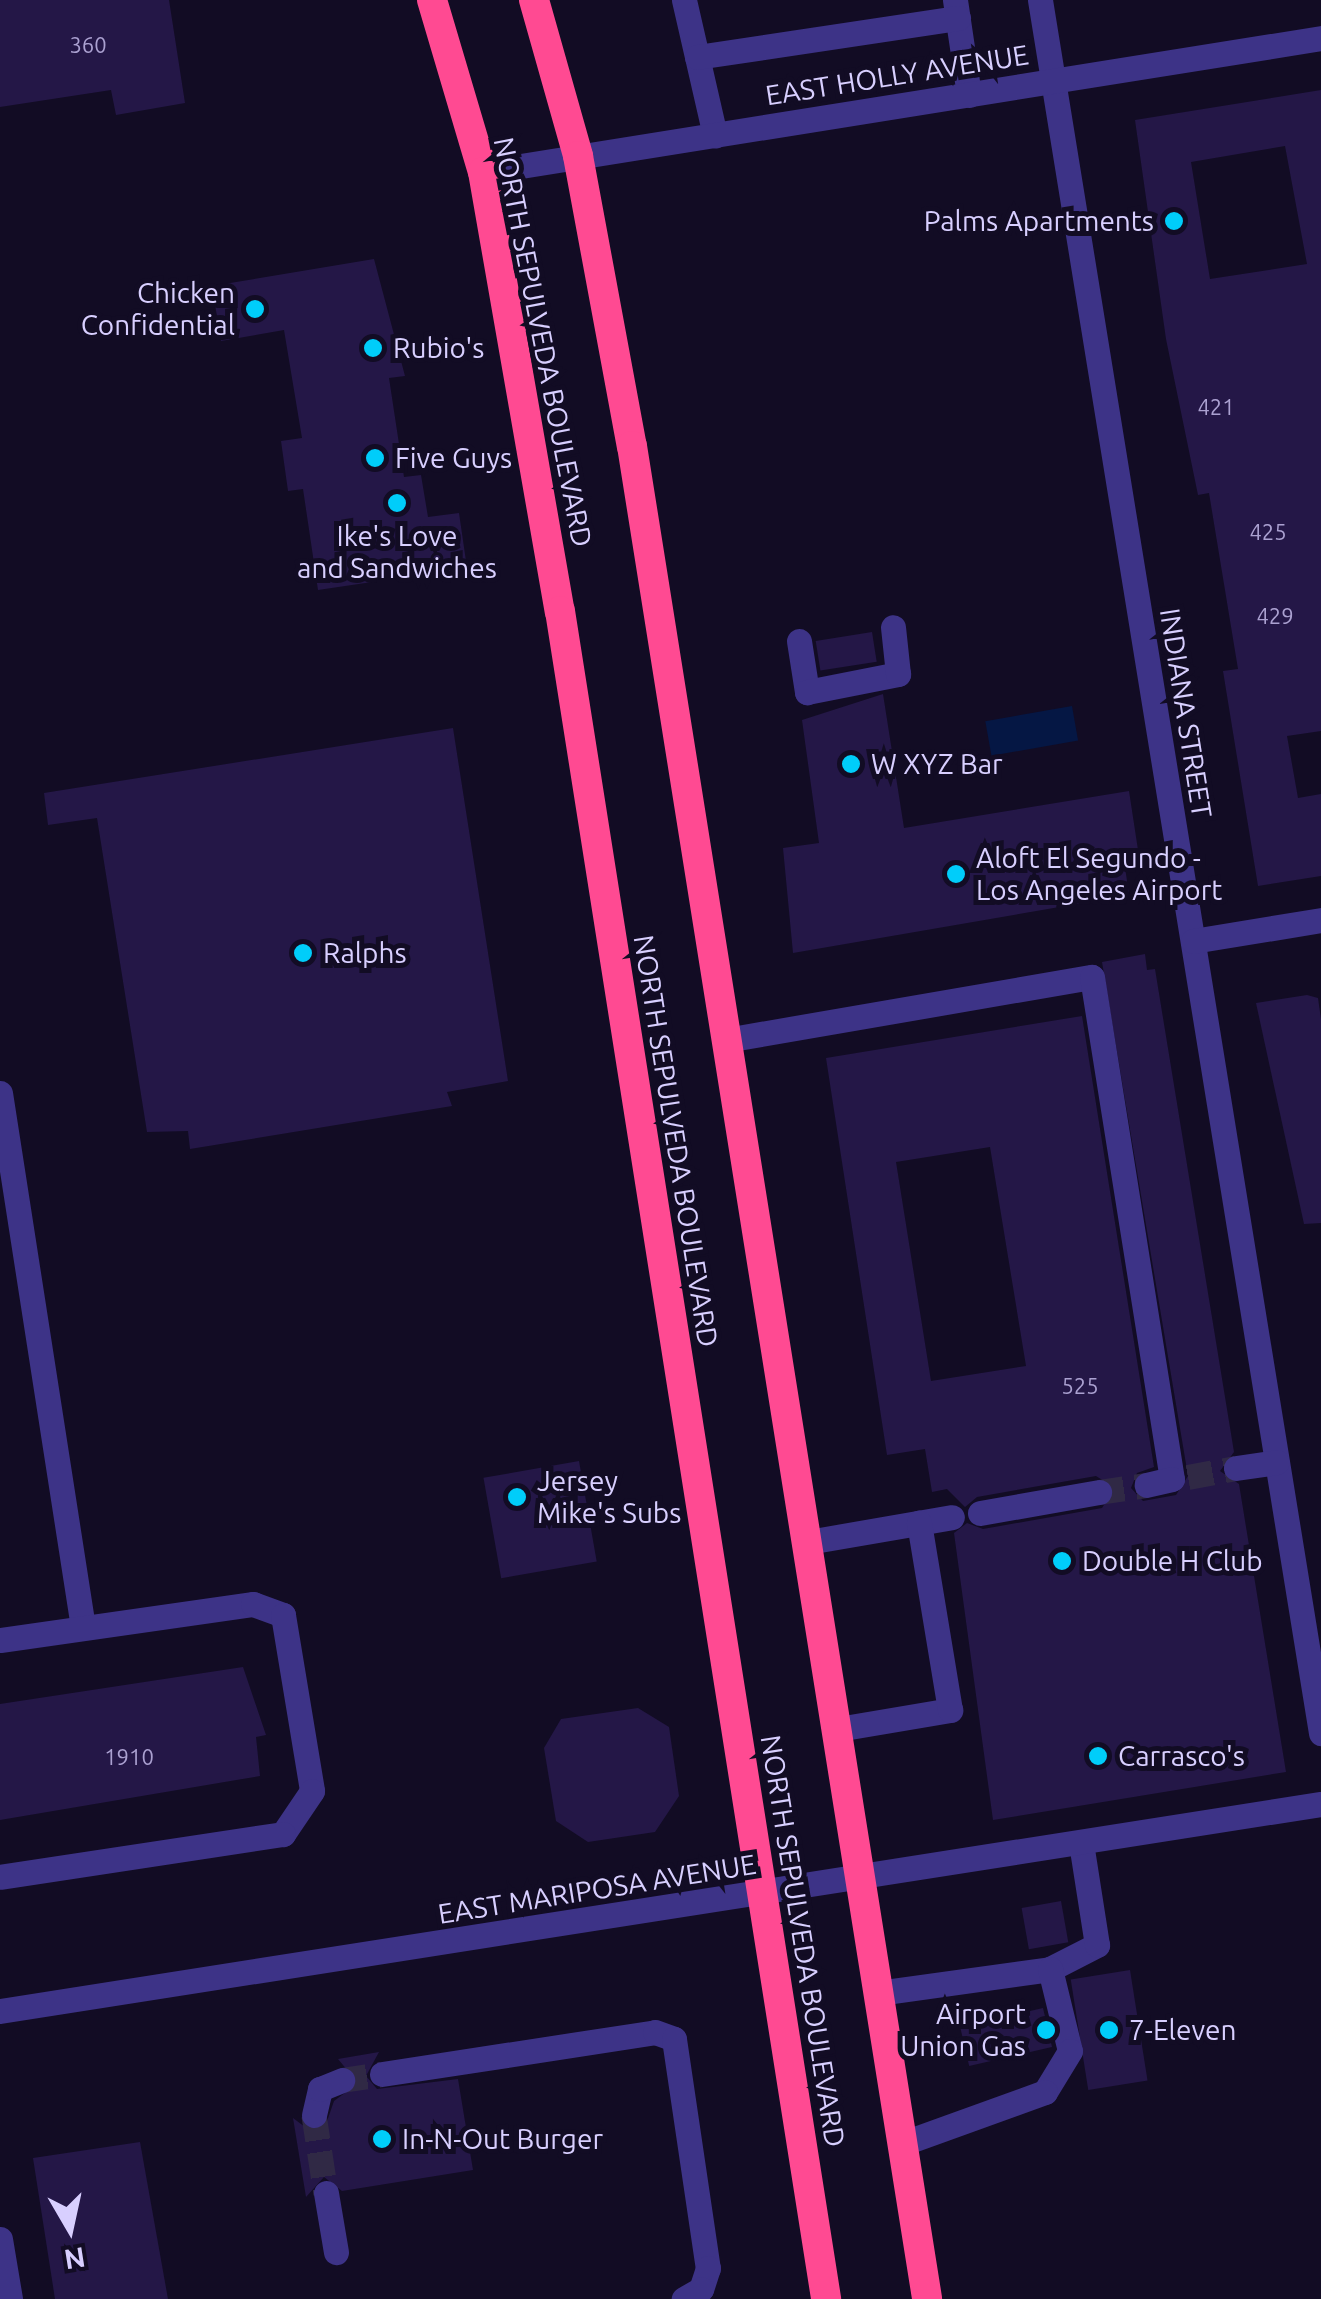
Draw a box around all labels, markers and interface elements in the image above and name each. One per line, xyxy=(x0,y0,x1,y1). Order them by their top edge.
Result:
house number: 360 xyxy=(69,32,107,58)
street label: EAST HOLLY AVENUE xyxy=(763,38,1031,112)
street label: NORTH SEPULVEDA BOULEVARD xyxy=(487,134,599,550)
place label: Palms Apartments xyxy=(924,204,1154,238)
marker: Palms Apartments xyxy=(1163,210,1185,232)
place label: Chicken Confidential xyxy=(81,276,235,342)
marker: Chicken Confidential xyxy=(244,298,266,320)
place label: Rubio's xyxy=(393,331,484,365)
marker: Rubio's xyxy=(362,337,384,359)
house number: 421 xyxy=(1197,394,1235,420)
place label: Five Guys xyxy=(395,441,512,475)
marker: Five Guys xyxy=(364,447,386,469)
marker: Ike's Love and Sandwiches xyxy=(386,492,408,514)
place label: Ike's Love and Sandwiches xyxy=(297,519,497,585)
house number: 425 xyxy=(1249,519,1287,545)
house number: 429 xyxy=(1256,603,1294,629)
street label: INDIANA STREET xyxy=(1153,606,1219,820)
place label: W XYZ Bar xyxy=(871,747,1003,781)
marker: W XYZ Bar xyxy=(840,753,862,775)
place label: Aloft El Segundo - Los Angeles Airport xyxy=(976,841,1222,907)
marker: Aloft El Segundo - Los Angeles Airport xyxy=(945,863,967,885)
street label: NORTH SEPULVEDA BOULEVARD xyxy=(627,933,725,1349)
place label: Ralphs xyxy=(323,936,407,970)
marker: Ralphs xyxy=(292,942,314,964)
house number: 525 xyxy=(1061,1373,1099,1399)
place label: Jersey Mike's Subs xyxy=(537,1464,681,1530)
marker: Jersey Mike's Subs xyxy=(506,1486,528,1508)
place label: Double H Club xyxy=(1082,1544,1263,1578)
marker: Double H Club xyxy=(1051,1550,1073,1572)
street label: NORTH SEPULVEDA BOULEVARD xyxy=(754,1733,852,2149)
place label: Carrasco's xyxy=(1118,1739,1245,1773)
house number: 1910 xyxy=(104,1744,154,1770)
marker: Carrasco's xyxy=(1087,1745,1109,1767)
street label: EAST MARIPOSA AVENUE xyxy=(436,1847,758,1931)
place label: Airport Union Gas xyxy=(900,1997,1026,2063)
place label: 7-Eleven xyxy=(1129,2013,1236,2047)
marker: Airport Union Gas xyxy=(1035,2019,1057,2041)
marker: 7-Eleven xyxy=(1098,2019,1120,2041)
place label: In-N-Out Burger xyxy=(402,2122,603,2156)
marker: In-N-Out Burger xyxy=(371,2128,393,2150)
north arrow xyxy=(20,2179,120,2279)
text: N xyxy=(62,2242,88,2276)

